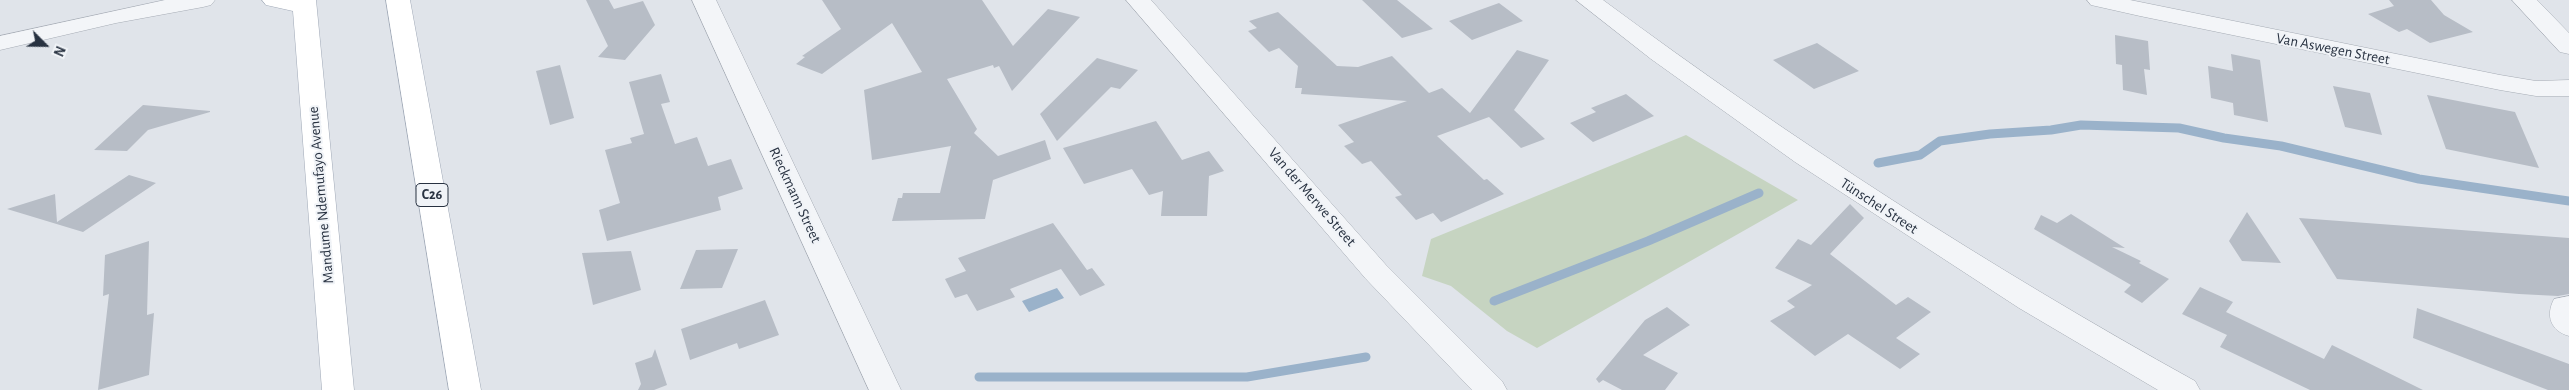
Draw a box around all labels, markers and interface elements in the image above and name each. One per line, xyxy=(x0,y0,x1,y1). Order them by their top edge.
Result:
north arrow xyxy=(20,20,70,70)
street label: Van Aswegen Street xyxy=(2275,29,2391,69)
text: N xyxy=(50,44,67,58)
street label: Mandume Ndemufayo Avenue xyxy=(304,106,338,284)
street label: Rieckmann Street xyxy=(765,144,825,246)
street label: Van der Merwe Street xyxy=(1264,144,1360,250)
street label: Tünschel Street xyxy=(1837,174,1921,238)
road number: C26 xyxy=(416,184,448,206)

